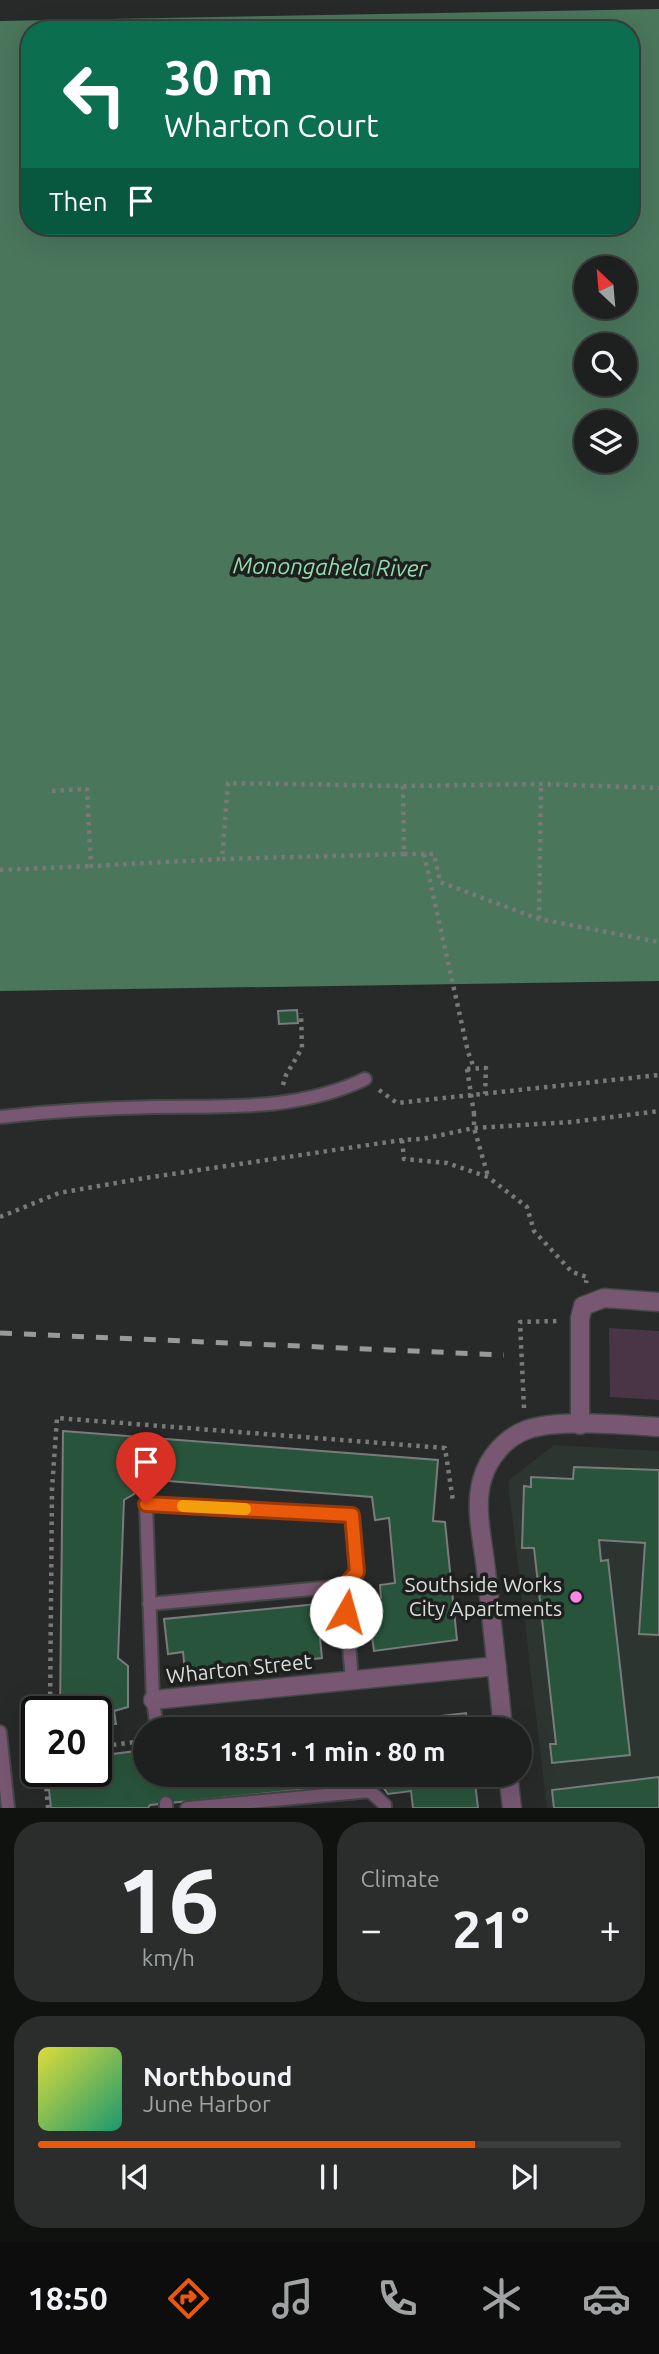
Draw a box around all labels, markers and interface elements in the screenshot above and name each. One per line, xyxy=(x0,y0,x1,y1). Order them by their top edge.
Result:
icon: left xyxy=(49,49,140,140)
text: 30 m xyxy=(164,49,273,104)
text: Wharton Court xyxy=(164,107,379,143)
icon: arrive xyxy=(122,182,160,220)
text: Then xyxy=(49,187,108,216)
north arrow xyxy=(574,256,637,318)
map controls xyxy=(574,256,637,473)
button: search xyxy=(574,333,637,396)
button: layers xyxy=(574,410,637,473)
water label: Monongahela River xyxy=(233,552,429,581)
pin xyxy=(116,1432,176,1504)
icon: arrive xyxy=(127,1443,165,1481)
place label: Southside Works City Apartments xyxy=(405,1572,562,1620)
position arrow xyxy=(309,1575,383,1649)
marker: Southside Works City Apartments xyxy=(568,1589,584,1605)
street label: Wharton Street xyxy=(165,1648,313,1688)
speed limit sign: 20 xyxy=(21,1696,112,1787)
text: 18:51 · 1 min · 80 m xyxy=(219,1737,446,1766)
text: 16 xyxy=(117,1848,220,1950)
text: Climate xyxy=(361,1866,440,1891)
text: 21° xyxy=(452,1900,529,1958)
text: − xyxy=(361,1908,382,1950)
text: + xyxy=(600,1908,621,1950)
text: km/h xyxy=(142,1945,195,1970)
text: Northbound xyxy=(143,2062,292,2091)
text: June Harbor xyxy=(143,2091,271,2116)
icon: previous xyxy=(116,2158,154,2196)
icon: pause xyxy=(310,2158,348,2196)
icon: next xyxy=(505,2158,543,2196)
icon: directions xyxy=(164,2274,213,2323)
icon: music xyxy=(268,2274,317,2323)
icon: phone xyxy=(373,2274,422,2323)
icon: climate xyxy=(477,2274,526,2323)
icon: car xyxy=(582,2274,631,2323)
text: 18:50 xyxy=(28,2280,108,2316)

